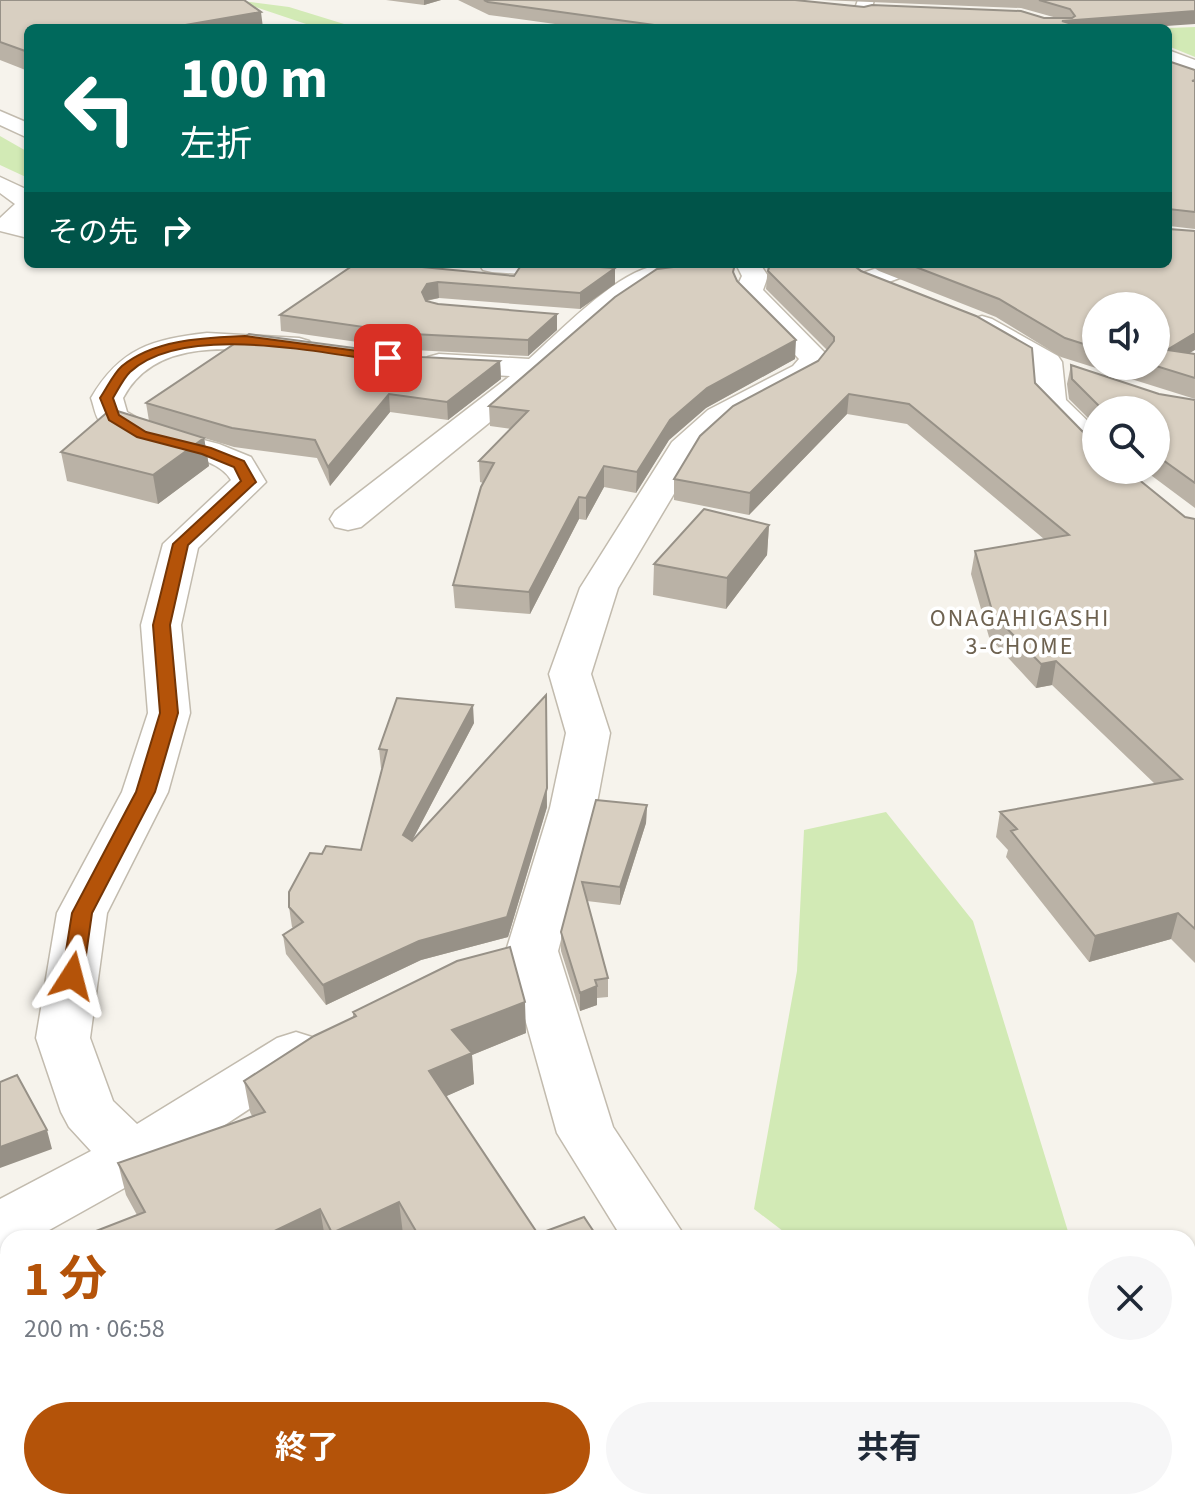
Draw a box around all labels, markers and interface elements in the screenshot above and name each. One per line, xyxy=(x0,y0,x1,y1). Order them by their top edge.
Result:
text: 100 m xyxy=(180,40,328,119)
icon: left xyxy=(48,56,152,160)
text: 左折 xyxy=(180,119,252,170)
icon: right xyxy=(154,208,198,252)
text: その先 xyxy=(48,211,138,254)
map controls xyxy=(1082,292,1170,484)
button: sound xyxy=(1082,292,1170,380)
pin xyxy=(354,324,422,392)
icon: arrive xyxy=(366,336,410,380)
button: search xyxy=(1082,396,1170,484)
district label: ONAGAHIGASHI 3-CHOME xyxy=(930,601,1110,664)
position arrow xyxy=(30,934,114,1018)
text: 1 分 xyxy=(24,1246,107,1314)
button: close xyxy=(1088,1256,1172,1340)
text: 200 m · 06:58 xyxy=(24,1310,165,1347)
button: 終了 xyxy=(24,1402,590,1494)
button: 共有 xyxy=(606,1402,1172,1494)

